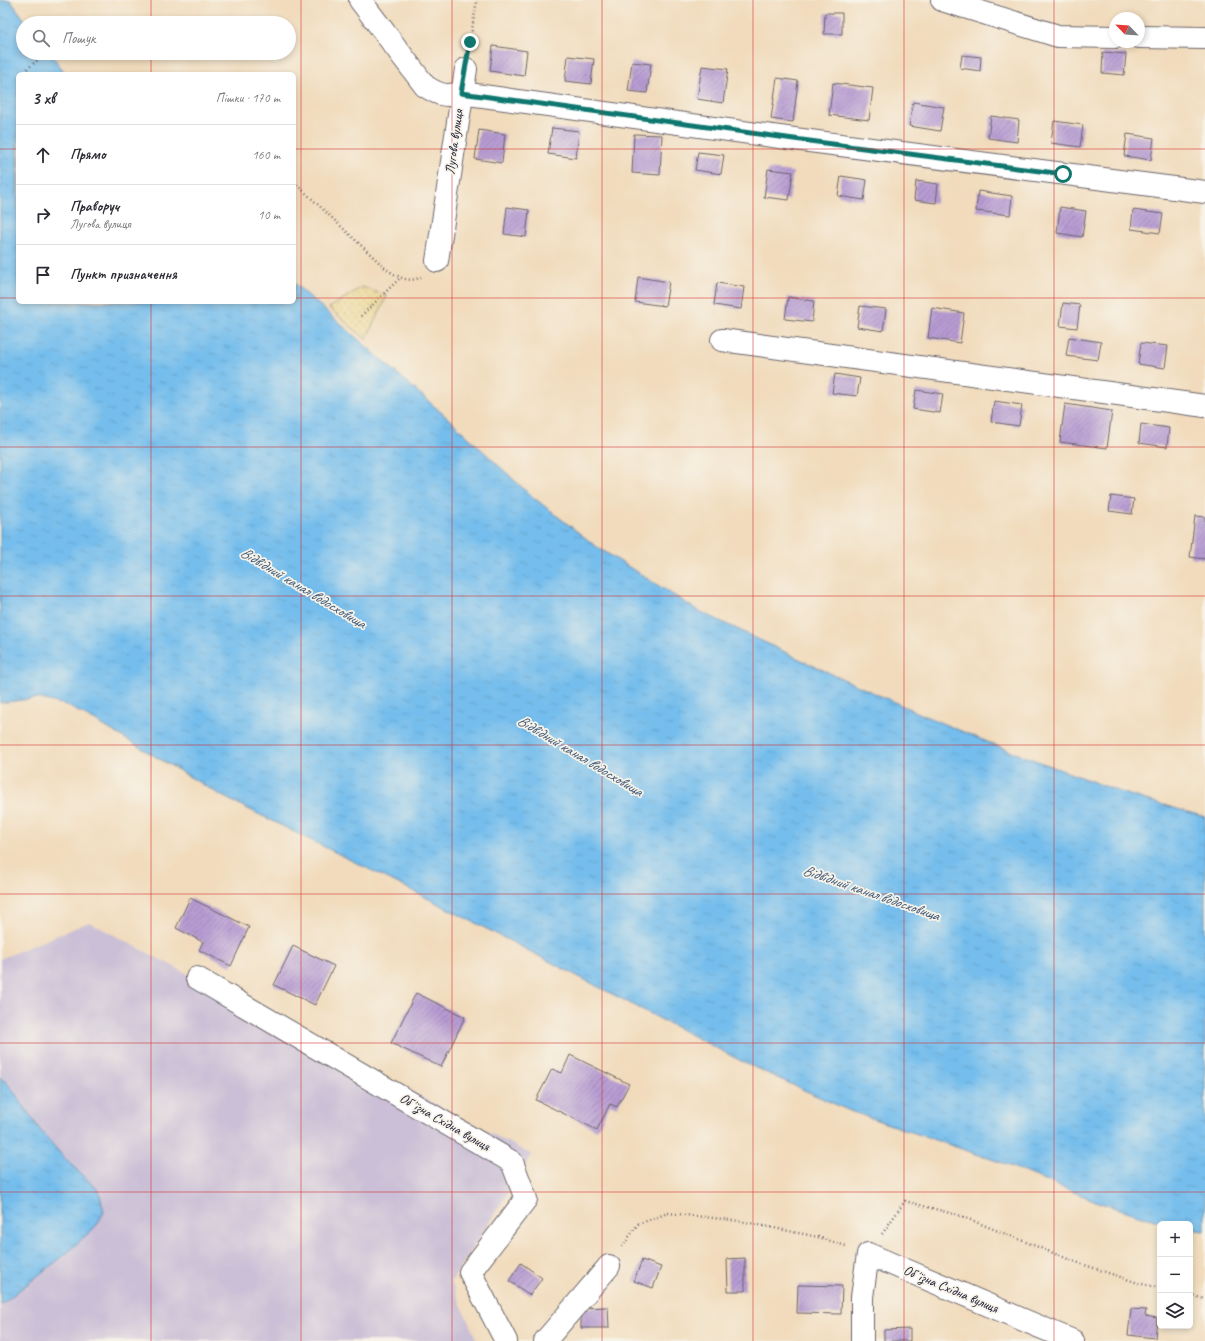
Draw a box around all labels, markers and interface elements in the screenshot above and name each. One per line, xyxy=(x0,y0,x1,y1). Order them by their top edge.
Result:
north arrow xyxy=(1109,12,1145,48)
search box xyxy=(16,16,296,60)
icon: search xyxy=(30,27,52,49)
text: Пошук xyxy=(62,29,95,48)
route end xyxy=(461,33,479,51)
text: 3 хв xyxy=(32,88,55,109)
text: Пішки · 170 m xyxy=(216,90,280,106)
street label: Лугова вулиця xyxy=(441,107,467,176)
icon: ahead xyxy=(32,144,54,166)
text: Прямо xyxy=(70,145,106,164)
text: 160 m xyxy=(252,147,280,163)
route start xyxy=(1054,165,1072,183)
text: Праворуч xyxy=(70,197,119,216)
icon: right xyxy=(32,204,54,226)
text: 10 m xyxy=(258,207,280,223)
text: Лугова вулиця xyxy=(70,216,131,232)
icon: arrive xyxy=(32,264,54,286)
text: Пункт призначення xyxy=(70,265,177,284)
water label: Відвідний канал водосховища xyxy=(237,543,370,634)
water label: Відвідний канал водосховища xyxy=(514,711,647,802)
water label: Відвідний канал водосховища xyxy=(800,861,943,926)
street label: Обʼїзна Східна вулиця xyxy=(397,1089,494,1155)
map controls xyxy=(1157,1221,1193,1329)
button: + xyxy=(1157,1221,1193,1257)
button: − xyxy=(1157,1257,1193,1293)
street label: Обʼїзна Східна вулиця xyxy=(901,1261,1002,1317)
button: layers xyxy=(1157,1293,1193,1329)

